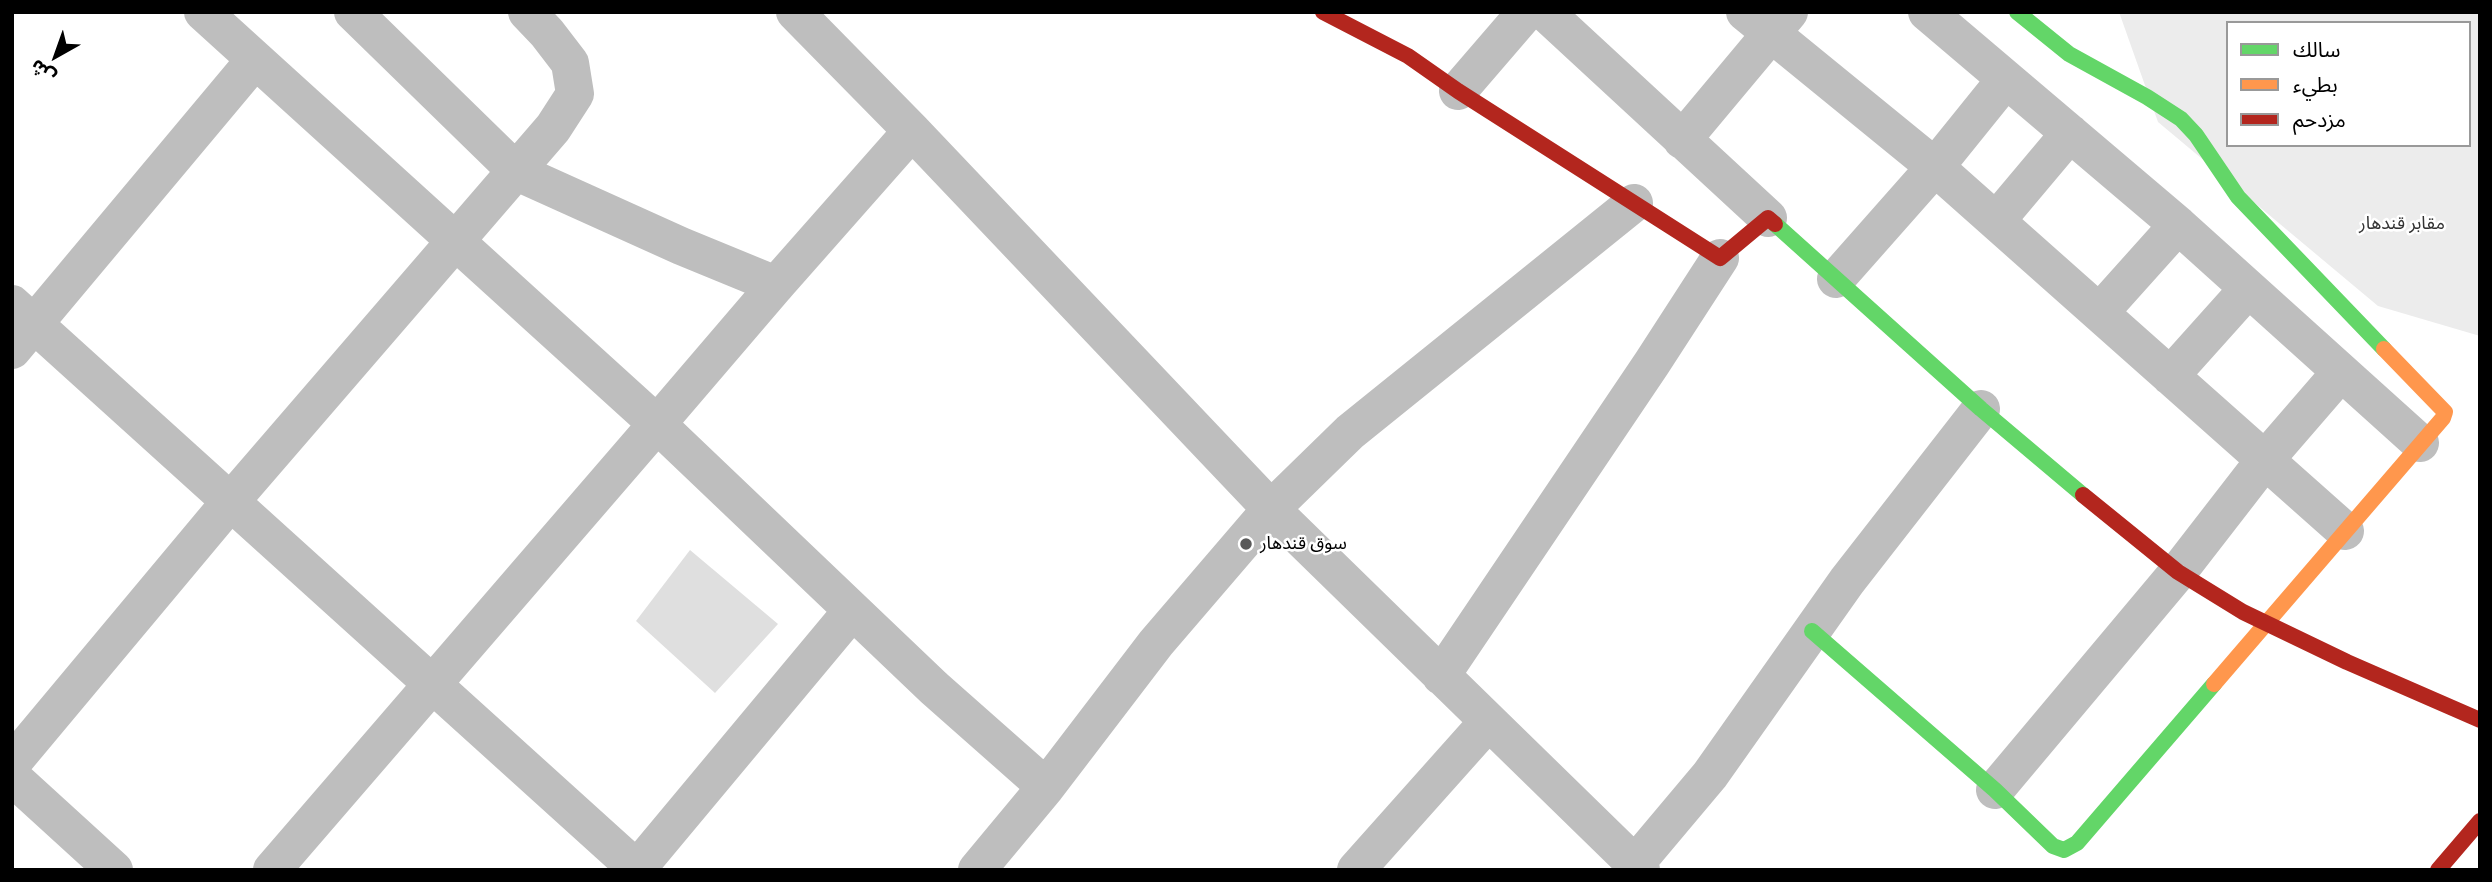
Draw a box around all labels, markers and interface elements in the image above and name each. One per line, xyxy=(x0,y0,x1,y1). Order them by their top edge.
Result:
north arrow xyxy=(21,21,91,91)
legend xyxy=(2226,21,2471,147)
text: سالك xyxy=(2293,35,2340,63)
text: ش xyxy=(25,55,60,90)
text: بطيء xyxy=(2293,70,2338,98)
text: مزدحم xyxy=(2293,105,2346,133)
park label: مقابر قندهار xyxy=(2359,213,2445,235)
place label: سوق قندهار xyxy=(1260,533,1347,555)
marker: سوق قندهار xyxy=(1238,536,1254,552)

